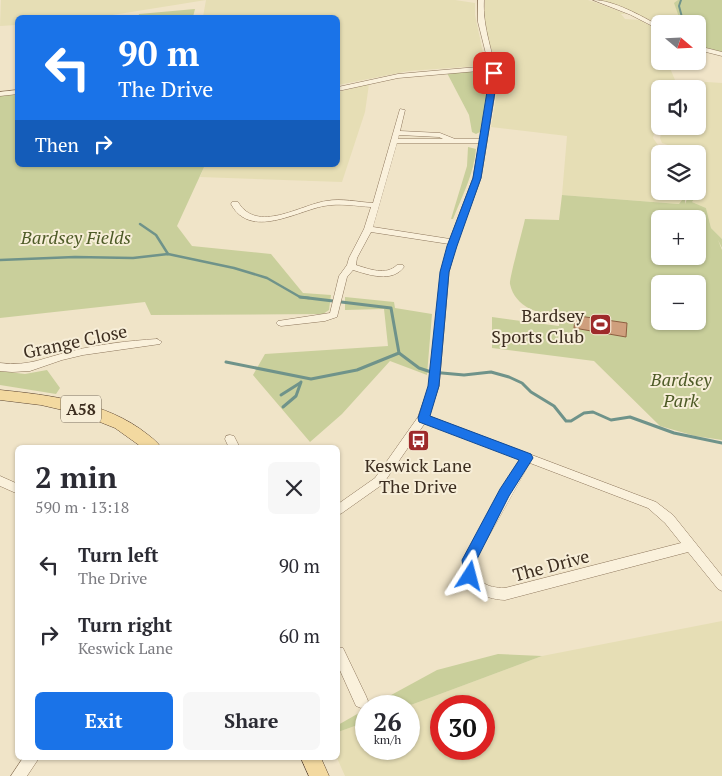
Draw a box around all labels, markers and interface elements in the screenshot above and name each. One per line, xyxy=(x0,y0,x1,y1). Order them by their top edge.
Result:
north arrow xyxy=(651,15,706,70)
map controls xyxy=(651,15,706,330)
text: 90 m xyxy=(118,30,199,76)
icon: left xyxy=(35,35,100,100)
pin xyxy=(473,52,515,94)
icon: arrive xyxy=(480,59,508,87)
text: The Drive xyxy=(118,74,213,103)
button: sound xyxy=(651,80,706,135)
icon: right xyxy=(89,130,117,158)
text: Then xyxy=(35,132,79,157)
button: layers xyxy=(651,145,706,200)
button: + xyxy=(651,210,706,265)
park label: Bardsey Fields xyxy=(20,225,131,249)
button: − xyxy=(651,275,706,330)
place label: Bardsey Sports Club xyxy=(491,303,585,348)
sports icon: Bardsey Sports Club xyxy=(588,313,612,337)
street label: Grange Close xyxy=(21,318,129,364)
park label: Bardsey Park xyxy=(650,367,712,412)
road number: A58 xyxy=(61,396,101,422)
bus stop icon: Keswick Lane The Drive xyxy=(406,428,430,452)
place label: Keswick Lane The Drive xyxy=(365,453,471,498)
text: 2 min xyxy=(35,457,117,497)
button: close xyxy=(268,462,320,514)
text: 590 m · 13:18 xyxy=(35,496,129,518)
text: Turn left xyxy=(78,542,159,567)
street label: The Drive xyxy=(510,543,592,587)
position arrow xyxy=(443,549,495,601)
icon: left xyxy=(35,551,63,579)
text: 90 m xyxy=(279,553,320,578)
text: The Drive xyxy=(78,567,147,589)
text: Turn right xyxy=(78,612,172,637)
icon: right xyxy=(35,621,63,649)
text: 60 m xyxy=(279,623,320,648)
text: Keswick Lane xyxy=(78,637,173,659)
button: Exit xyxy=(35,692,173,750)
button: Share xyxy=(183,692,320,750)
speed limit sign: 30 xyxy=(430,695,495,760)
text: 26 xyxy=(373,705,402,738)
text: km/h xyxy=(374,732,401,747)

